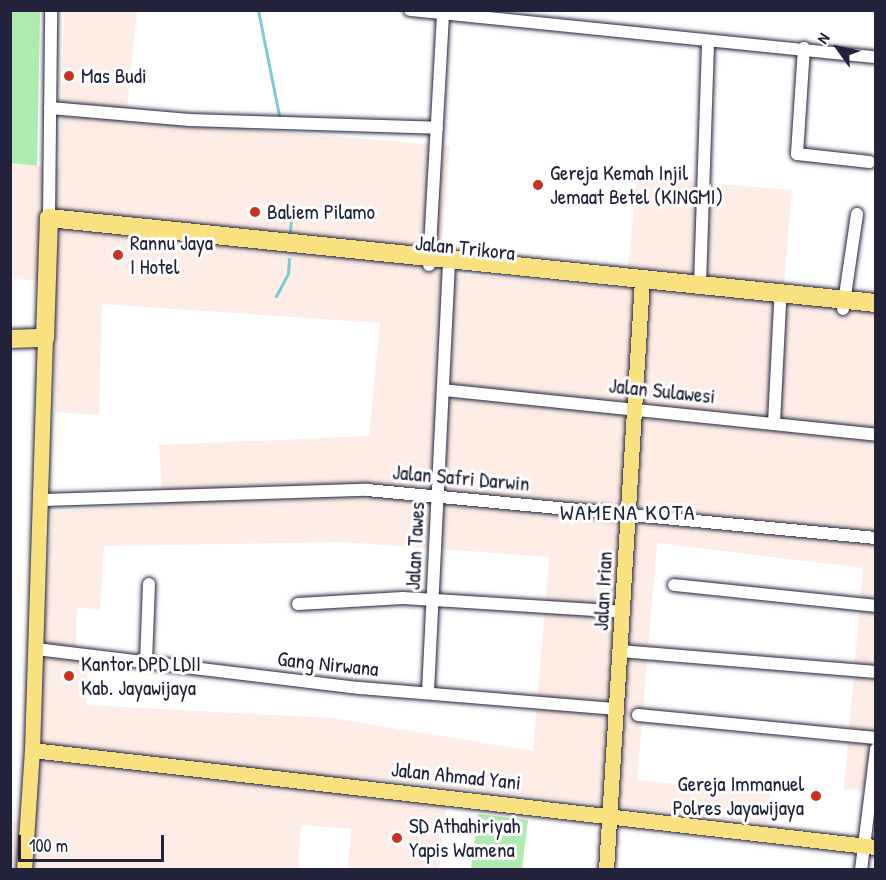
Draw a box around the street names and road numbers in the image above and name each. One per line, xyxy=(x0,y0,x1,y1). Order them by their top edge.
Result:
street label: Jalan Trikora xyxy=(414,230,516,266)
street label: Jalan Sulawesi xyxy=(608,373,716,409)
street label: Jalan Safri Darwin xyxy=(391,459,531,497)
street label: Jalan Tawes xyxy=(400,501,430,591)
street label: Jalan Irian xyxy=(588,551,618,631)
street label: Gang Nirwana xyxy=(276,646,380,682)
street label: Jalan Ahmad Yani xyxy=(390,757,522,795)

